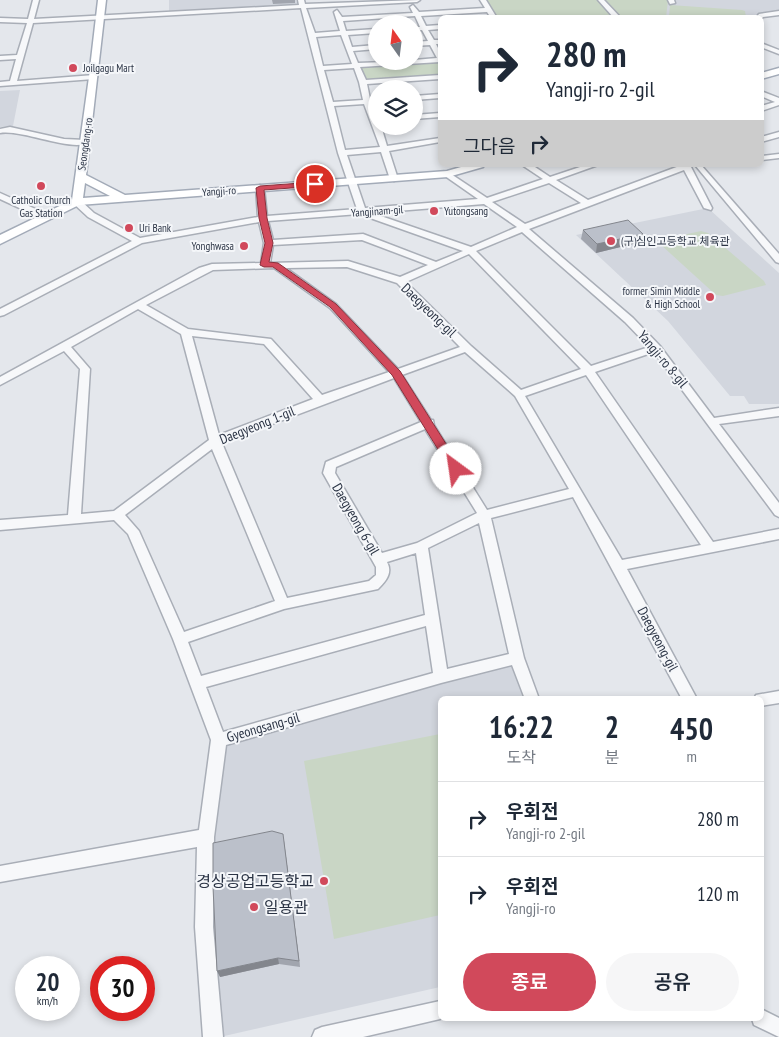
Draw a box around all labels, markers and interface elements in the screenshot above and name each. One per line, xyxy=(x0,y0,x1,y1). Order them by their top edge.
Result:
north arrow xyxy=(368,15,422,70)
map controls xyxy=(368,15,423,135)
text: 280 m xyxy=(546,31,627,77)
icon: right xyxy=(463,35,528,100)
place label: Joilgagu Mart xyxy=(82,61,134,75)
marker: Joilgagu Mart xyxy=(67,62,79,74)
text: Yangji-ro 2-gil xyxy=(546,75,655,103)
button: layers xyxy=(368,80,423,135)
street label: Seongdang-ro xyxy=(74,116,96,171)
icon: right xyxy=(525,130,553,158)
text: 그다음 xyxy=(463,134,515,158)
pin xyxy=(294,163,336,205)
icon: arrive xyxy=(301,170,329,198)
marker: Catholic Church Gas Station xyxy=(35,180,47,192)
street label: Yangji-ro xyxy=(202,183,237,199)
place label: Catholic Church Gas Station xyxy=(11,193,71,220)
street label: Yangjinam-gil xyxy=(350,202,404,220)
place label: Yutongsang xyxy=(444,204,488,218)
marker: Yutongsang xyxy=(428,205,440,217)
place label: Uri Bank xyxy=(139,221,172,235)
marker: Uri Bank xyxy=(123,222,135,234)
place label: (구)심인고등학교 체육관 xyxy=(621,234,730,248)
marker: (구)심인고등학교 체육관 xyxy=(605,235,617,247)
place label: Yonghwasa xyxy=(192,239,234,253)
marker: Yonghwasa xyxy=(238,240,250,252)
street label: Daegyeong-gil xyxy=(397,279,461,341)
place label: former Simin Middle & High School xyxy=(623,284,700,311)
marker: former Simin Middle & High School xyxy=(704,291,716,303)
street label: Yangji-ro 8-gil xyxy=(634,327,693,392)
street label: Daegyeong 1-gil xyxy=(217,401,298,448)
position arrow xyxy=(429,442,481,494)
street label: Daegyeong 6-gil xyxy=(328,480,384,559)
street label: Daegyeong-gil xyxy=(634,604,683,675)
text: 16:22 xyxy=(489,707,554,746)
text: 2 xyxy=(605,707,619,746)
street label: Gyeongsang-gil xyxy=(224,708,302,746)
text: 450 xyxy=(670,709,713,748)
text: m xyxy=(686,746,697,766)
text: 도착 xyxy=(507,747,536,767)
text: 분 xyxy=(605,747,619,767)
text: 우회전 xyxy=(506,799,558,823)
icon: right xyxy=(463,805,491,833)
text: 280 m xyxy=(697,807,739,831)
text: Yangji-ro 2-gil xyxy=(506,823,585,843)
place label: 경상공업고등학교 xyxy=(196,871,314,891)
text: 우회전 xyxy=(506,874,558,898)
marker: 경상공업고등학교 xyxy=(318,875,330,887)
icon: right xyxy=(463,880,491,908)
text: 120 m xyxy=(697,882,739,906)
place label: 일용관 xyxy=(264,897,308,917)
text: Yangji-ro xyxy=(506,898,556,918)
marker: 일용관 xyxy=(248,901,260,913)
button: 종료 xyxy=(463,953,596,1011)
button: 공유 xyxy=(606,953,739,1011)
speed limit sign: 30 xyxy=(90,956,155,1021)
text: 20 xyxy=(36,966,59,998)
text: km/h xyxy=(37,993,58,1008)

